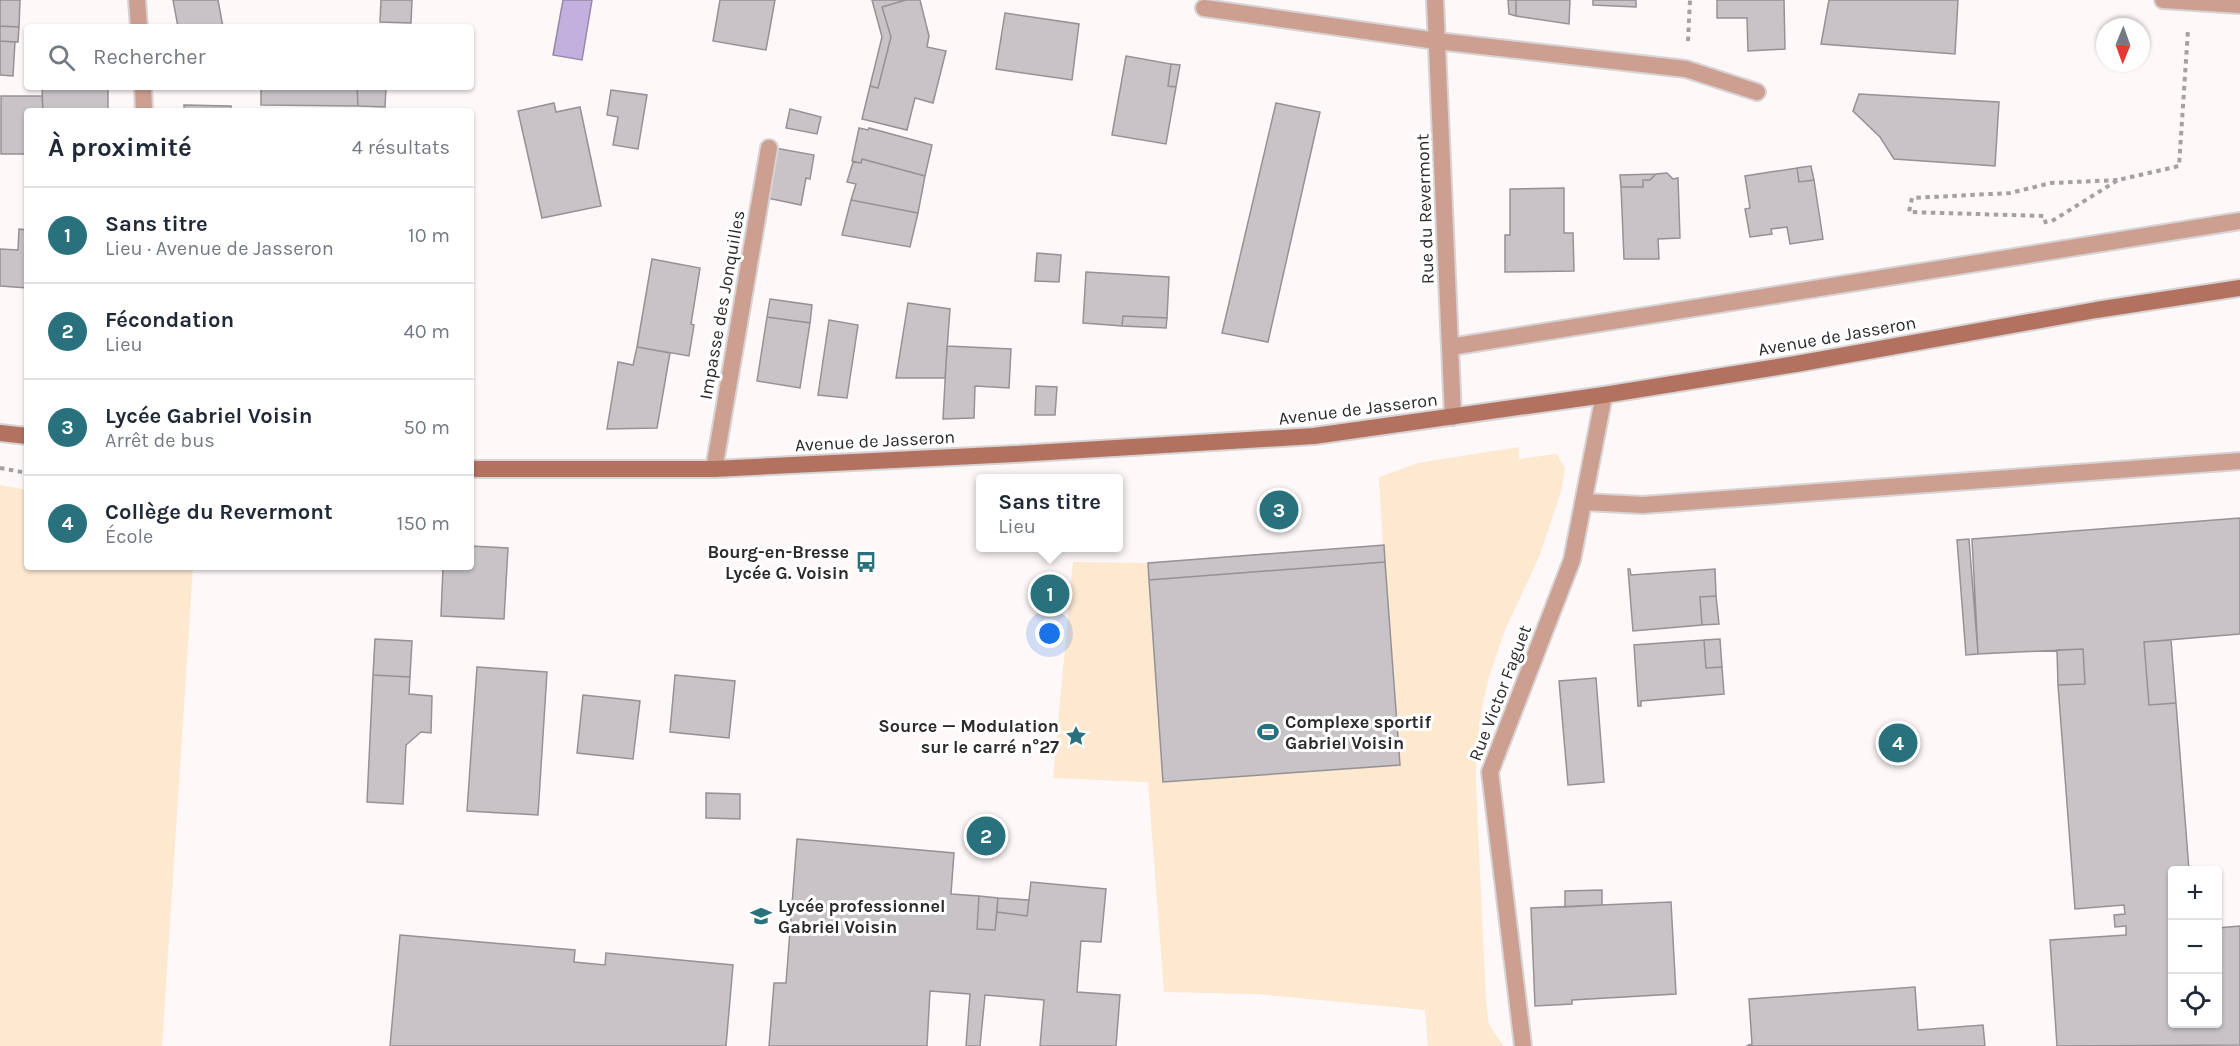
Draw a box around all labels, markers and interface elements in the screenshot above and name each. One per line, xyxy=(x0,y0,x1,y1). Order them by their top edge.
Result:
north arrow xyxy=(2096,18,2150,72)
search box xyxy=(24,24,474,90)
icon: search xyxy=(45,41,78,74)
text: Rechercher xyxy=(93,44,206,70)
text: À proximité xyxy=(48,132,192,163)
street label: Rue du Revermont xyxy=(1411,133,1439,285)
text: 4 résultats xyxy=(352,136,450,159)
street label: Impasse des Jonquilles xyxy=(695,209,749,401)
text: Sans titre xyxy=(105,211,208,237)
text: 1 xyxy=(64,224,71,247)
text: 10 m xyxy=(408,224,450,247)
text: Lieu · Avenue de Jasseron xyxy=(105,237,334,260)
text: Fécondation xyxy=(105,307,234,333)
street label: Avenue de Jasseron xyxy=(1756,311,1918,361)
text: 2 xyxy=(61,320,74,343)
text: 40 m xyxy=(404,320,450,343)
text: Lieu xyxy=(105,333,143,356)
street label: Avenue de Jasseron xyxy=(1277,388,1439,430)
text: Lycée Gabriel Voisin xyxy=(105,403,312,429)
text: 3 xyxy=(61,416,74,439)
text: 50 m xyxy=(403,416,450,439)
street label: Avenue de Jasseron xyxy=(794,426,956,456)
text: Arrêt de bus xyxy=(105,429,215,452)
popup xyxy=(976,474,1123,552)
pin: 3 xyxy=(1260,488,1298,532)
text: Sans titre xyxy=(998,489,1101,515)
text: Collège du Revermont xyxy=(105,499,333,525)
text: 4 xyxy=(62,512,73,535)
text: 150 m xyxy=(397,512,450,535)
text: Lieu xyxy=(998,515,1036,538)
text: École xyxy=(105,525,153,548)
place label: Bourg-en-Bresse Lycée G. Voisin xyxy=(707,541,849,584)
bus stop icon: Bourg-en-Bresse Lycée G. Voisin xyxy=(854,550,878,574)
pin: 1 xyxy=(1030,572,1070,616)
your location xyxy=(1035,619,1064,648)
street label: Rue Victor Faguet xyxy=(1464,622,1536,764)
place label: Complexe sportif Gabriel Voisin xyxy=(1285,711,1431,754)
place label: Source — Modulation sur le carré n°27 xyxy=(878,715,1059,758)
sports icon: Complexe sportif Gabriel Voisin xyxy=(1256,720,1280,744)
pin: 4 xyxy=(1878,720,1918,766)
place icon: Source — Modulation sur le carré n°27 xyxy=(1064,724,1088,748)
pin: 2 xyxy=(966,814,1006,858)
map controls xyxy=(2168,866,2222,1028)
button: + xyxy=(2168,866,2222,920)
place label: Lycée professionnel Gabriel Voisin xyxy=(778,895,945,938)
school or university icon: Lycée professionnel Gabriel Voisin xyxy=(749,904,773,928)
button: − xyxy=(2168,920,2222,974)
button: locate xyxy=(2168,974,2222,1028)

